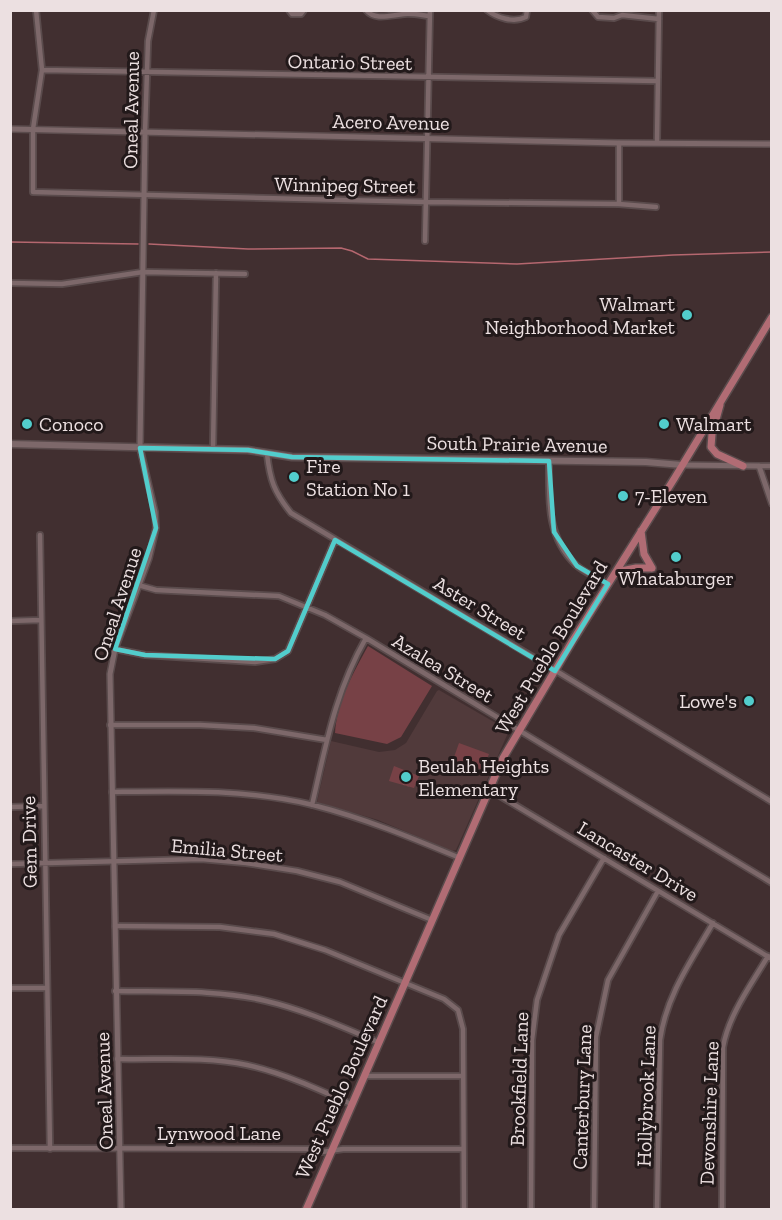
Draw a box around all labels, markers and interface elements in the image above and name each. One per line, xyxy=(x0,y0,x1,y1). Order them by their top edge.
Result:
street label: Ontario Street xyxy=(287,49,413,75)
street label: Oneal Avenue xyxy=(118,51,144,169)
street label: Acero Avenue xyxy=(332,109,450,135)
street label: Winnipeg Street xyxy=(274,172,416,198)
place label: Walmart Neighborhood Market xyxy=(485,292,676,339)
marker: Walmart Neighborhood Market xyxy=(680,308,694,322)
place label: Conoco xyxy=(39,412,103,436)
place label: Walmart xyxy=(676,412,752,436)
marker: Conoco xyxy=(20,417,34,431)
marker: Walmart xyxy=(657,417,671,431)
street label: South Prairie Avenue xyxy=(426,430,608,458)
place label: Fire Station No 1 xyxy=(306,454,410,501)
marker: Fire Station No 1 xyxy=(287,470,301,484)
place label: 7-Eleven xyxy=(635,484,708,508)
marker: 7-Eleven xyxy=(616,489,630,503)
street label: Oneal Avenue xyxy=(87,544,147,664)
marker: Whataburger xyxy=(669,550,683,564)
street label: West Pueblo Boulevard xyxy=(490,556,612,738)
place label: Whataburger xyxy=(618,566,734,590)
street label: Aster Street xyxy=(429,571,531,645)
street label: Azalea Street xyxy=(388,628,498,708)
place label: Lowe's xyxy=(679,689,737,713)
marker: Lowe's xyxy=(742,694,756,708)
place label: Beulah Heights Elementary xyxy=(418,754,549,801)
marker: Beulah Heights Elementary xyxy=(399,770,413,784)
street label: Gem Drive xyxy=(16,796,42,888)
street label: Lancaster Drive xyxy=(573,816,703,906)
street label: Emilia Street xyxy=(170,833,285,867)
street label: West Pueblo Boulevard xyxy=(290,992,392,1182)
street label: Brookfield Lane xyxy=(505,1011,533,1147)
street label: Canterbury Lane xyxy=(567,1024,597,1170)
street label: Hollybrook Lane xyxy=(632,1025,660,1167)
street label: Oneal Avenue xyxy=(90,1032,118,1150)
street label: Devonshire Lane xyxy=(694,1041,724,1185)
street label: Lynwood Lane xyxy=(157,1121,281,1145)

